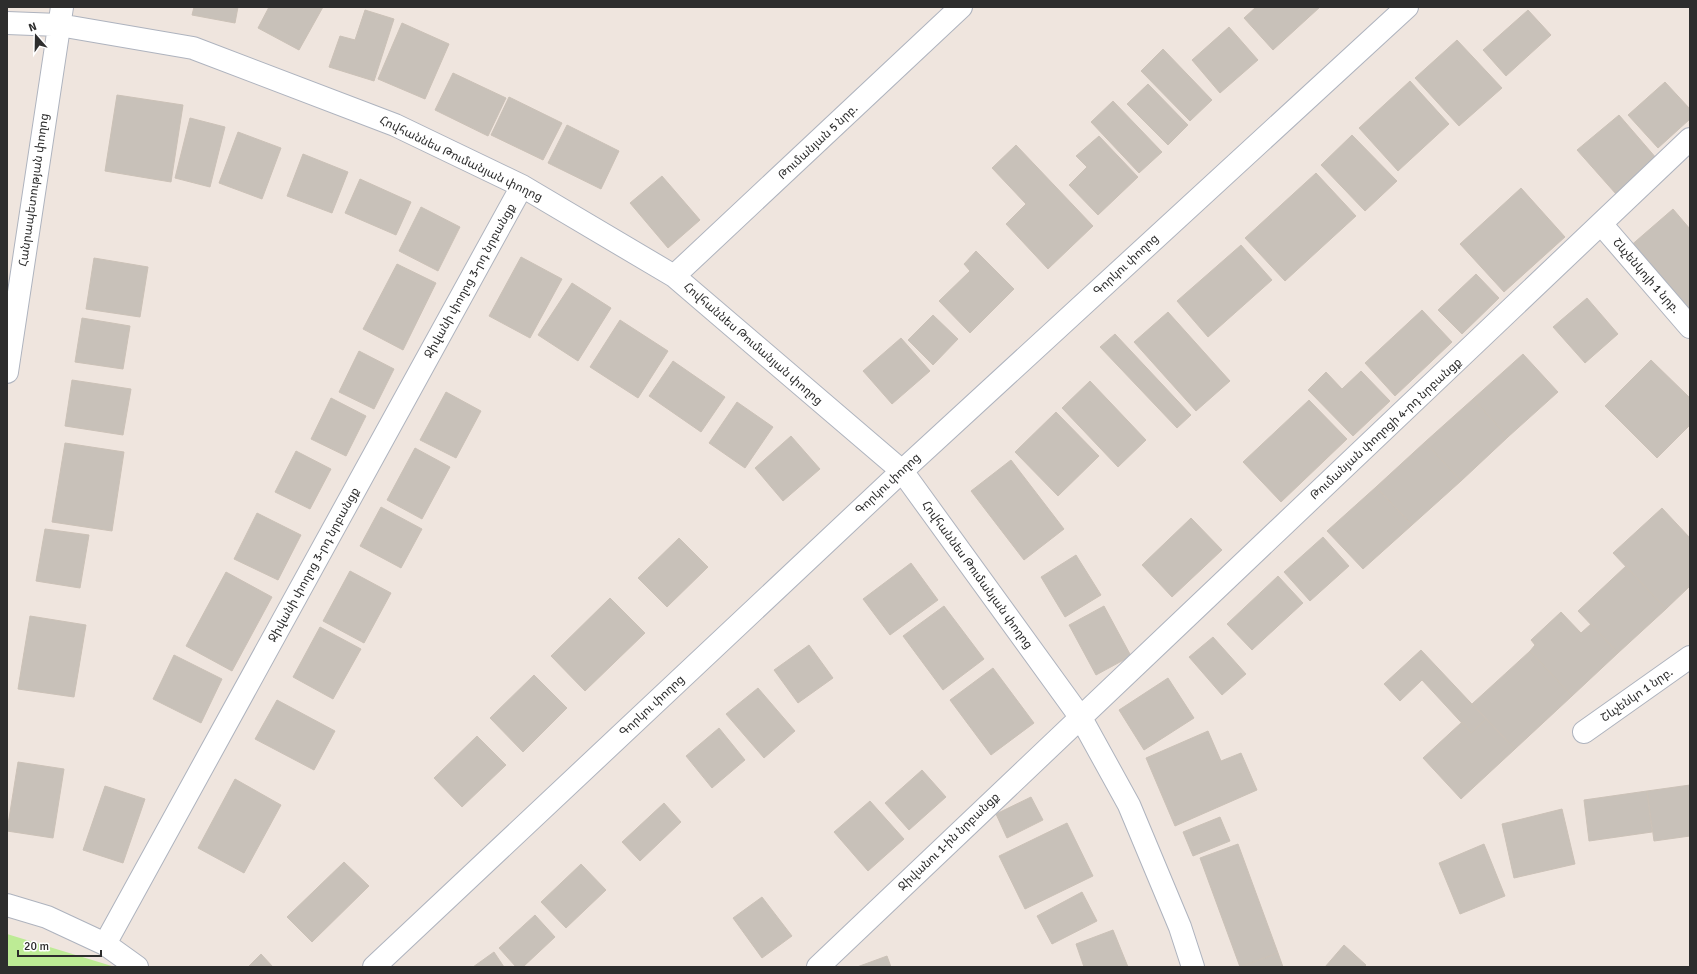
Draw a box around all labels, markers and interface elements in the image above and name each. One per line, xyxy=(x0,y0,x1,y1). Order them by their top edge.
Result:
north arrow xyxy=(16,16,56,56)
text: N xyxy=(27,20,39,34)
street label: Թումանյան 5 նրբ. xyxy=(775,101,861,183)
street label: Հանրապետության փողոց xyxy=(16,112,52,268)
street label: Հովհաննես Թումանյան փողոց xyxy=(377,113,545,205)
street label: Ջիվանի փողոց 3-րդ նրբանցք xyxy=(421,201,519,361)
street label: Գորկու փողոց xyxy=(1090,231,1162,299)
street label: Շևչենկոյի 1 նրբ. xyxy=(1609,235,1683,317)
street label: Հովհաննես Թումանյան փողոց xyxy=(680,279,826,409)
street label: Թումանյան փողոցի 4-րդ նրբանցք xyxy=(1307,355,1465,503)
street label: Գորկու փողոց xyxy=(852,450,924,518)
street label: Ջիվանի փողոց 3-րդ նրբանցք xyxy=(265,485,363,645)
street label: Հովհաննես Թումանյան փողոց xyxy=(918,498,1036,652)
street label: Շևչենկո 1 նրբ. xyxy=(1598,665,1676,725)
street label: Գորկու փողոց xyxy=(616,672,688,740)
street label: Ջիվանու 1-ին նրբանցք xyxy=(895,790,1003,894)
scale bar xyxy=(18,932,101,958)
text: 20 m xyxy=(24,939,49,954)

